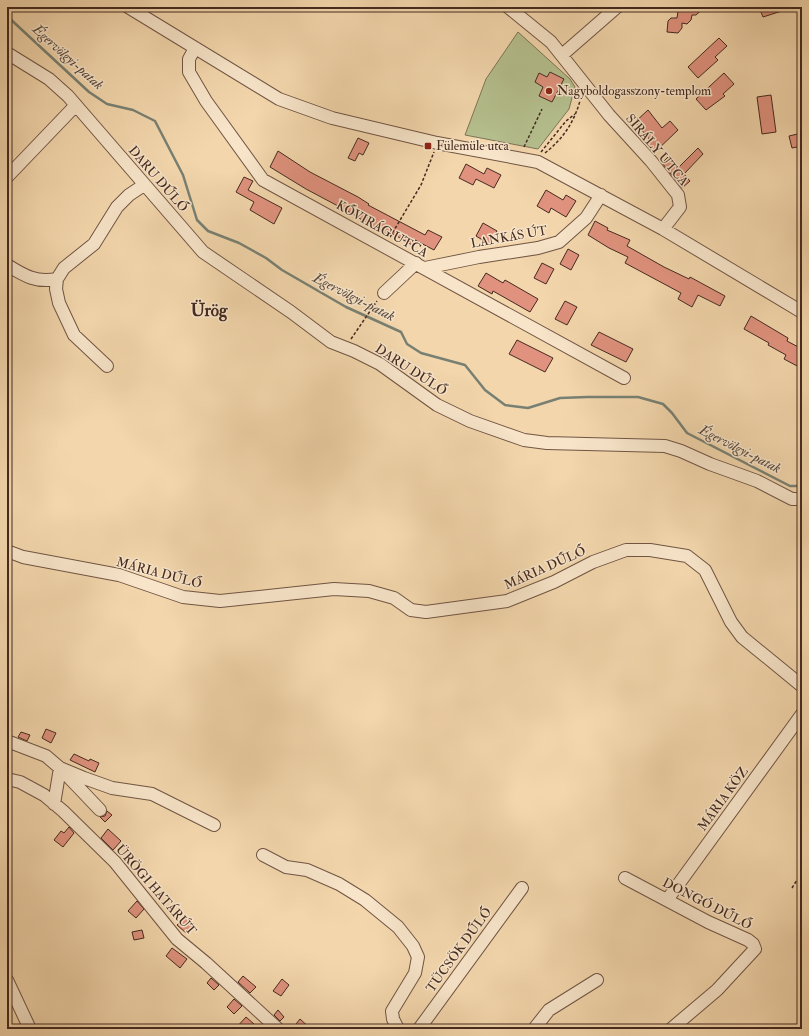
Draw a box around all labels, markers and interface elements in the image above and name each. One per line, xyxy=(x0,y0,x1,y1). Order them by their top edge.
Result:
water label: Égervölgyi-patak xyxy=(28,20,107,93)
place label: Nagyboldogasszony-templom xyxy=(557,83,711,100)
marker: Nagyboldogasszony-templom xyxy=(544,86,554,96)
street label: SIRÁLY UTCA xyxy=(622,110,693,190)
place label: Fülemüle utca xyxy=(436,138,510,154)
marker: Fülemüle utca xyxy=(423,141,433,151)
street label: DARU DŰLŐ xyxy=(125,142,192,215)
street label: KŐVIRÁG UTCA xyxy=(333,196,432,261)
street label: LANKÁS ÚT xyxy=(469,221,549,252)
water label: Égervölgyi-patak xyxy=(309,269,398,325)
district label: Ürög xyxy=(191,299,228,322)
street label: DARU DŰLŐ xyxy=(372,340,451,399)
water label: Égervölgyi-patak xyxy=(695,421,784,477)
street label: MÁRIA DŰLŐ xyxy=(501,542,588,593)
street label: MÁRIA DŰLŐ xyxy=(115,553,204,592)
street label: MÁRIA KÖZ xyxy=(694,763,752,834)
street label: ÜRÖGI HATÁRÚT xyxy=(112,841,201,939)
street label: DONGÓ DŰLŐ xyxy=(660,874,755,933)
street label: TÜCSÖK DŰLŐ xyxy=(422,904,495,996)

